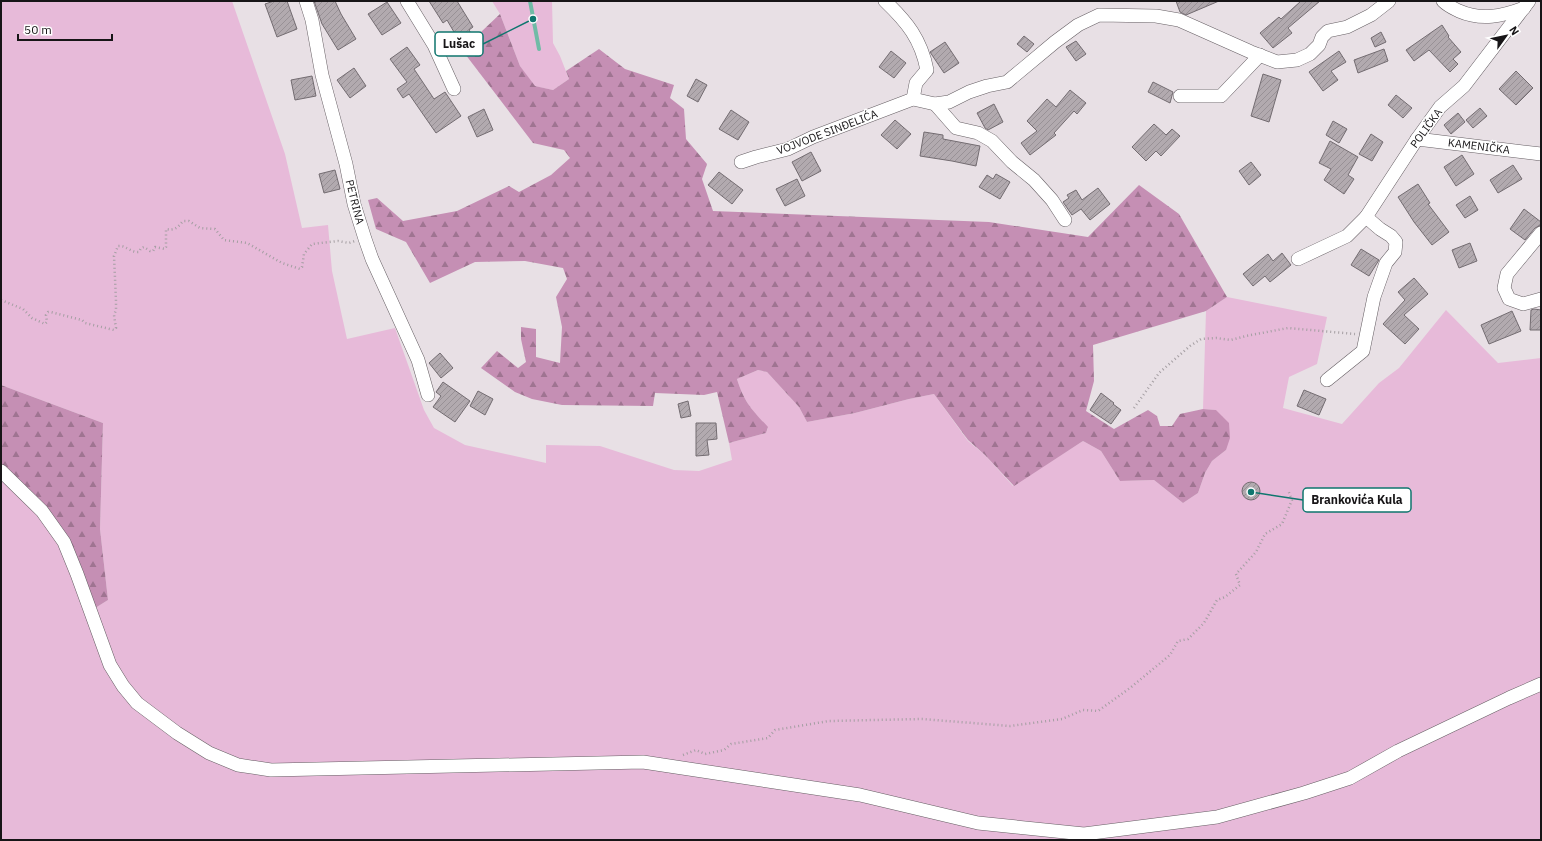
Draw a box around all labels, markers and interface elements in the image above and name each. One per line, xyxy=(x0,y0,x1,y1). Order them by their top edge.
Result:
scale bar xyxy=(18,16,112,42)
north arrow xyxy=(1486,16,1526,56)
text: 50 m xyxy=(24,22,52,37)
text: N xyxy=(1506,23,1522,38)
callout: Lušac xyxy=(435,32,483,56)
text: Lušac xyxy=(443,36,475,51)
street label: VOJVODE SINĐELIĆA xyxy=(775,106,879,158)
street label: POLIČKA xyxy=(1407,106,1445,150)
street label: KAMENIČKA xyxy=(1447,135,1511,157)
street label: PETRINA xyxy=(343,178,367,226)
callout: Brankovića Kula xyxy=(1303,488,1411,512)
text: Brankovića Kula xyxy=(1311,492,1403,507)

